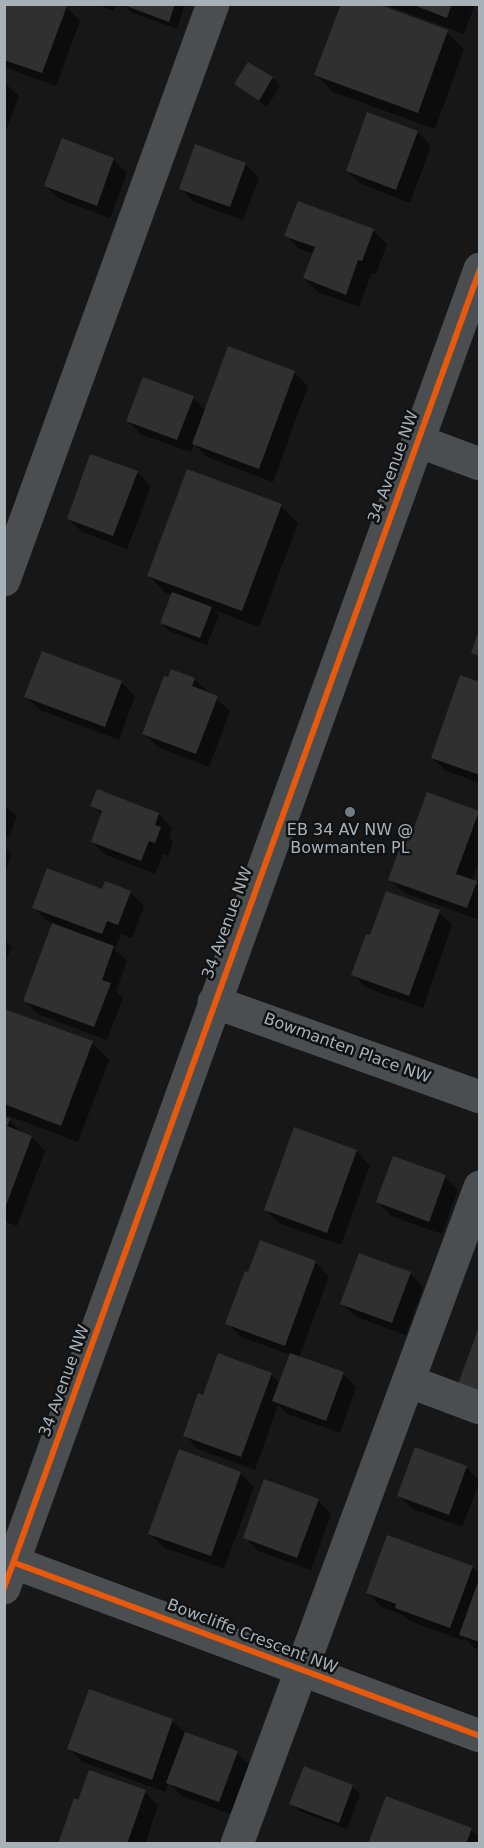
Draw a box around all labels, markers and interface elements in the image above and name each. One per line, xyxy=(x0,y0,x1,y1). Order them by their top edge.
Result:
street label: 34 Avenue NW xyxy=(365,408,423,526)
marker: EB 34 AV NW @ Bowmanten PL xyxy=(343,805,357,819)
place label: EB 34 AV NW @ Bowmanten PL xyxy=(287,821,413,859)
street label: 34 Avenue NW xyxy=(199,864,257,982)
street label: Bowmanten Place NW xyxy=(261,1010,433,1088)
street label: 34 Avenue NW xyxy=(36,1322,94,1440)
street label: Bowcliffe Crescent NW xyxy=(164,1596,340,1678)

